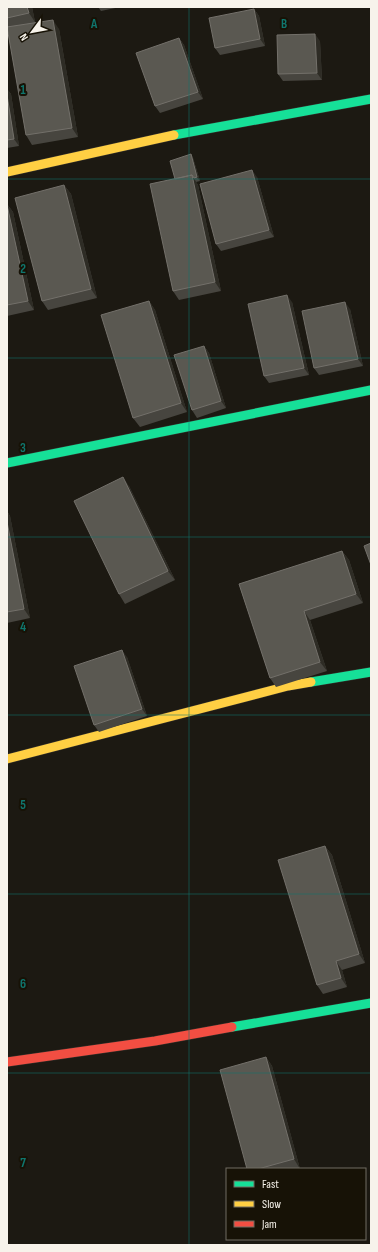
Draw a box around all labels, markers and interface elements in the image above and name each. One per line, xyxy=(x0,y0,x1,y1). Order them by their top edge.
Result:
north arrow xyxy=(12,12,52,52)
text: A xyxy=(90,16,98,32)
text: B xyxy=(281,16,287,32)
text: N xyxy=(17,31,31,43)
text: 1 xyxy=(20,82,26,98)
text: 2 xyxy=(20,261,26,277)
text: 3 xyxy=(20,440,26,456)
text: 4 xyxy=(20,619,26,635)
text: 5 xyxy=(20,797,26,813)
text: 6 xyxy=(20,976,26,992)
text: 7 xyxy=(20,1155,26,1171)
legend xyxy=(226,1168,366,1240)
text: Fast xyxy=(262,1177,279,1192)
text: Slow xyxy=(262,1197,281,1212)
text: Jam xyxy=(261,1217,277,1232)

